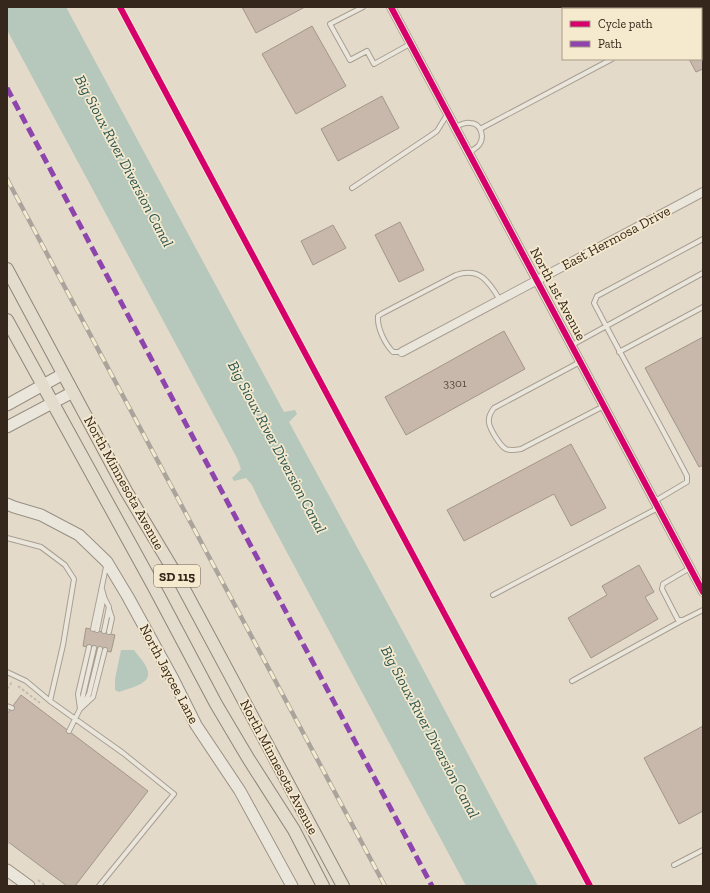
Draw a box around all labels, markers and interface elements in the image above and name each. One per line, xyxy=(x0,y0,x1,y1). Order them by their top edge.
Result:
legend xyxy=(562,8,702,60)
text: Cycle path xyxy=(598,17,653,31)
text: Path xyxy=(598,37,622,51)
water label: Big Sioux River Diversion Canal xyxy=(71,72,177,250)
street label: East Hermosa Drive xyxy=(559,202,674,274)
street label: North 1st Avenue xyxy=(526,245,590,344)
water label: Big Sioux River Diversion Canal xyxy=(224,358,330,536)
house number: 3301 xyxy=(443,376,467,390)
street label: North Minnesota Avenue xyxy=(80,413,168,553)
road number: SD 115 xyxy=(154,565,200,587)
street label: North Jaycee Lane xyxy=(136,621,203,727)
water label: Big Sioux River Diversion Canal xyxy=(377,643,483,821)
street label: North Minnesota Avenue xyxy=(236,697,322,838)

